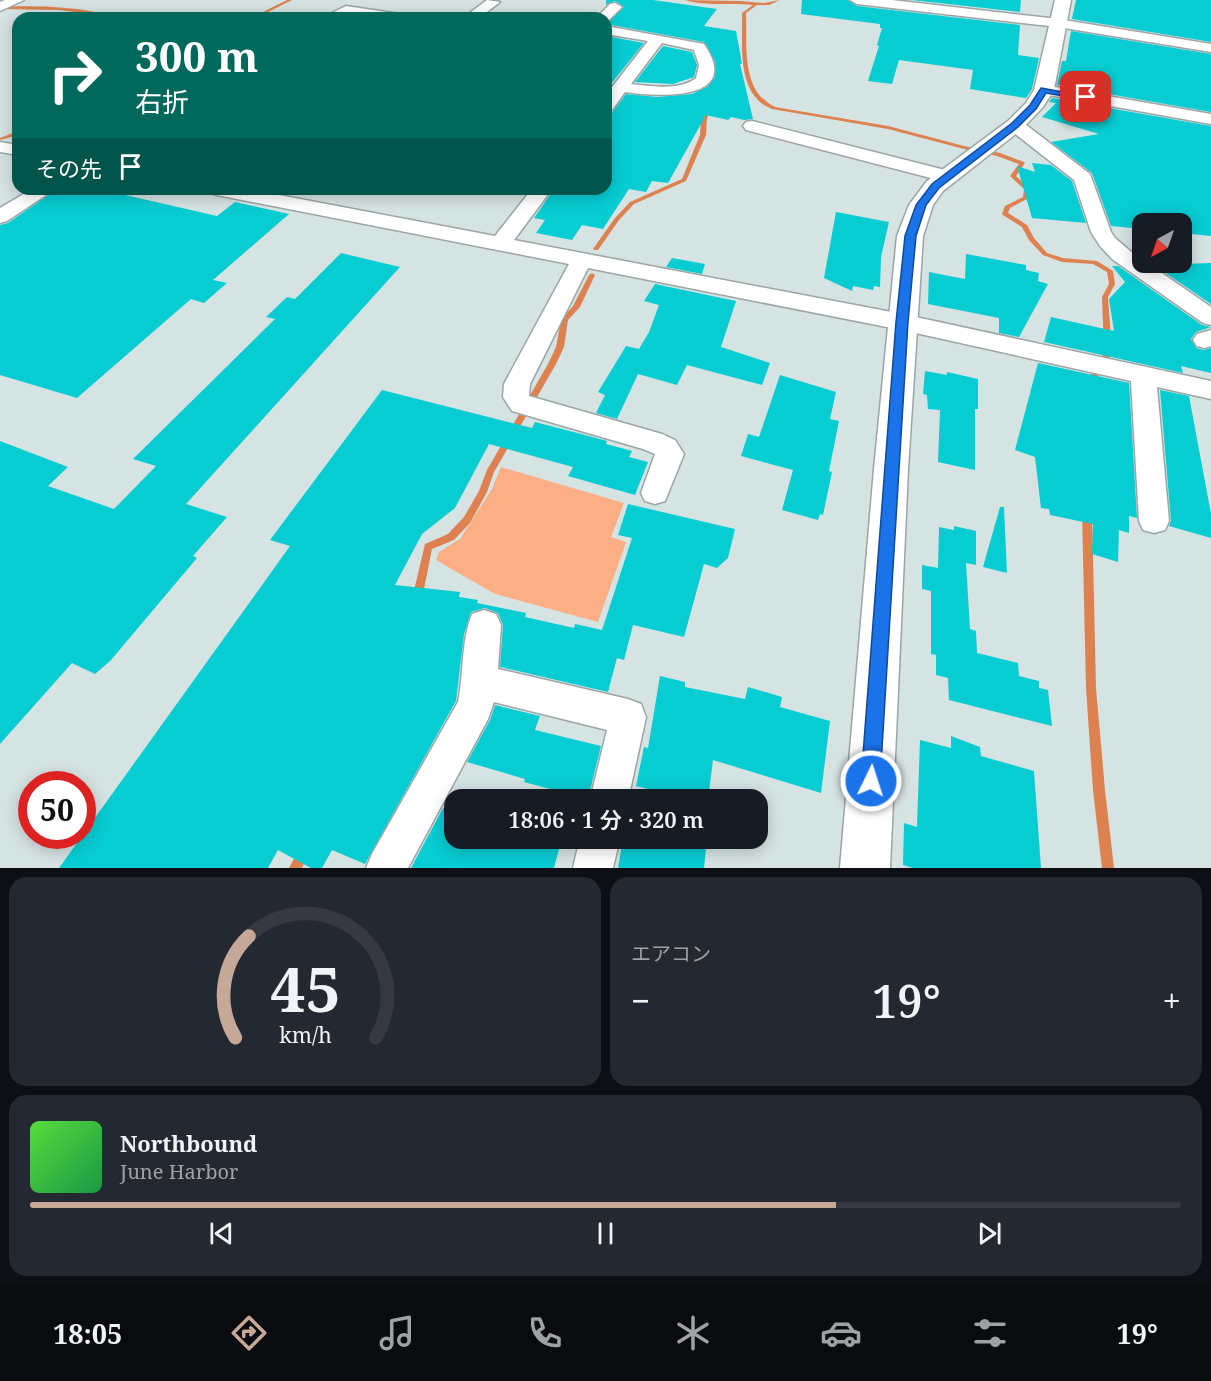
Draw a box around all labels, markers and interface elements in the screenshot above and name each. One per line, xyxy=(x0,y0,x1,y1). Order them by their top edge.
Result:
text: 300 m xyxy=(135,27,259,84)
icon: right xyxy=(36,36,114,114)
pin xyxy=(1060,71,1111,122)
icon: arrive xyxy=(1069,80,1102,113)
text: 右折 xyxy=(135,83,189,120)
icon: arrive xyxy=(114,150,147,183)
text: その先 xyxy=(36,153,102,183)
north arrow xyxy=(1132,213,1192,273)
map controls xyxy=(1132,213,1192,273)
position arrow xyxy=(839,749,903,813)
speed limit sign: 50 xyxy=(18,771,96,849)
text: 18:06 · 1 分 · 320 m xyxy=(508,804,704,834)
text: エアコン xyxy=(631,940,711,967)
text: 45 xyxy=(270,945,340,1030)
text: 19° xyxy=(872,970,941,1031)
text: − xyxy=(631,978,650,1023)
text: + xyxy=(1163,978,1181,1023)
text: km/h xyxy=(279,1021,332,1050)
text: Northbound xyxy=(120,1128,257,1158)
text: June Harbor xyxy=(120,1158,238,1185)
icon: previous xyxy=(205,1217,238,1250)
icon: pause xyxy=(589,1217,622,1250)
icon: next xyxy=(973,1217,1006,1250)
icon: directions xyxy=(228,1312,270,1354)
icon: music xyxy=(376,1312,418,1354)
icon: phone xyxy=(524,1312,566,1354)
icon: climate xyxy=(672,1312,714,1354)
icon: car xyxy=(820,1312,862,1354)
icon: filters xyxy=(969,1312,1011,1354)
text: 18:05 xyxy=(53,1315,122,1352)
text: 19° xyxy=(1117,1315,1158,1352)

